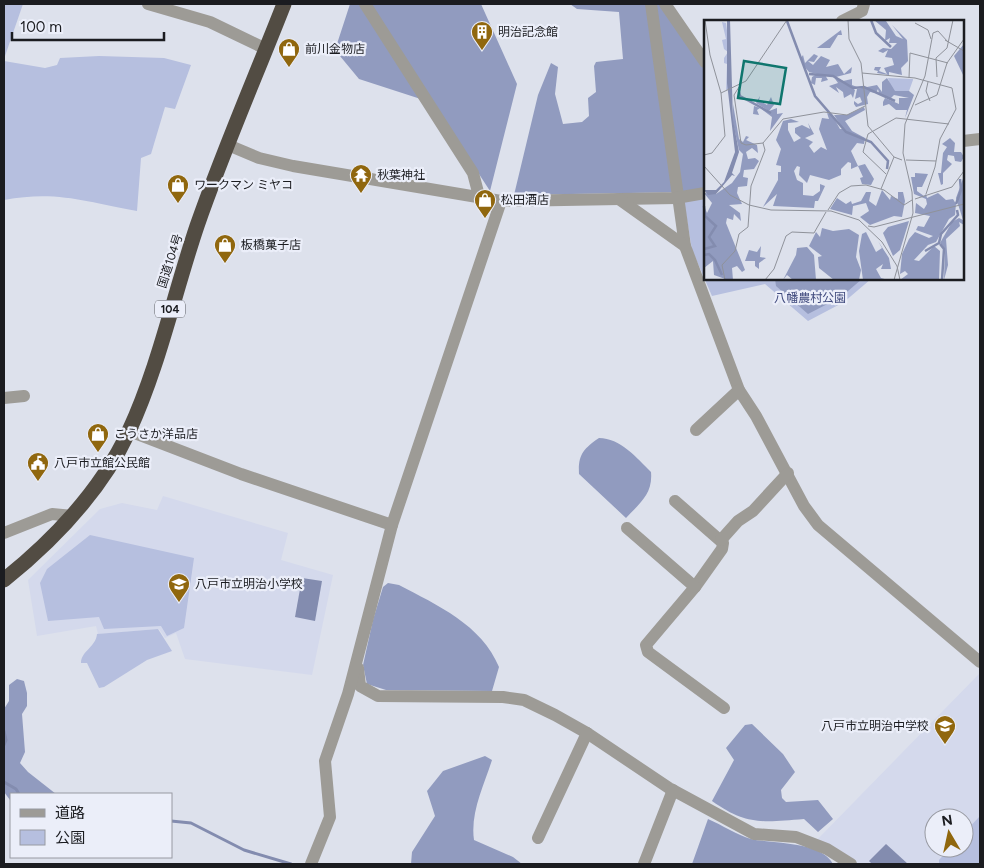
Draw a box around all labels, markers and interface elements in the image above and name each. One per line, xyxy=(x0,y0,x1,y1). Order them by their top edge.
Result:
scale bar xyxy=(12,10,165,42)
text: 100 m xyxy=(20,18,62,36)
building icon: 明治記念館 xyxy=(470,20,494,51)
inset map xyxy=(704,20,964,280)
place label: 明治記念館 xyxy=(498,25,558,39)
shop icon: 前川金物店 xyxy=(277,37,301,68)
place label: 前川金物店 xyxy=(305,42,365,56)
temple icon: 秋葉神社 xyxy=(349,163,373,194)
place label: 秋葉神社 xyxy=(377,168,425,182)
shop icon: ワークマン ミヤコ xyxy=(166,173,190,204)
place label: ワークマン ミヤコ xyxy=(194,178,293,192)
shop icon: 松田酒店 xyxy=(473,188,497,219)
place label: 松田酒店 xyxy=(501,193,549,207)
street label: 国道104号 xyxy=(155,232,185,290)
shop icon: 板橋菓子店 xyxy=(213,233,237,264)
place label: 板橋菓子店 xyxy=(241,238,301,252)
park label: 八幡農村公園 xyxy=(774,291,846,305)
road number: 104 xyxy=(155,300,185,318)
shop icon: こうさか洋品店 xyxy=(86,422,110,453)
place label: こうさか洋品店 xyxy=(114,427,198,441)
public building icon: 八戸市立館公民館 xyxy=(26,451,50,482)
place label: 八戸市立館公民館 xyxy=(54,456,150,470)
school or university icon: 八戸市立明治小学校 xyxy=(167,572,191,603)
place label: 八戸市立明治小学校 xyxy=(195,577,303,591)
school or university icon: 八戸市立明治中学校 xyxy=(933,714,957,745)
place label: 八戸市立明治中学校 xyxy=(821,719,929,733)
legend xyxy=(10,793,172,858)
text: 道路 xyxy=(55,804,85,822)
north arrow xyxy=(924,808,974,858)
text: N xyxy=(940,811,954,830)
text: 公園 xyxy=(55,829,85,847)

